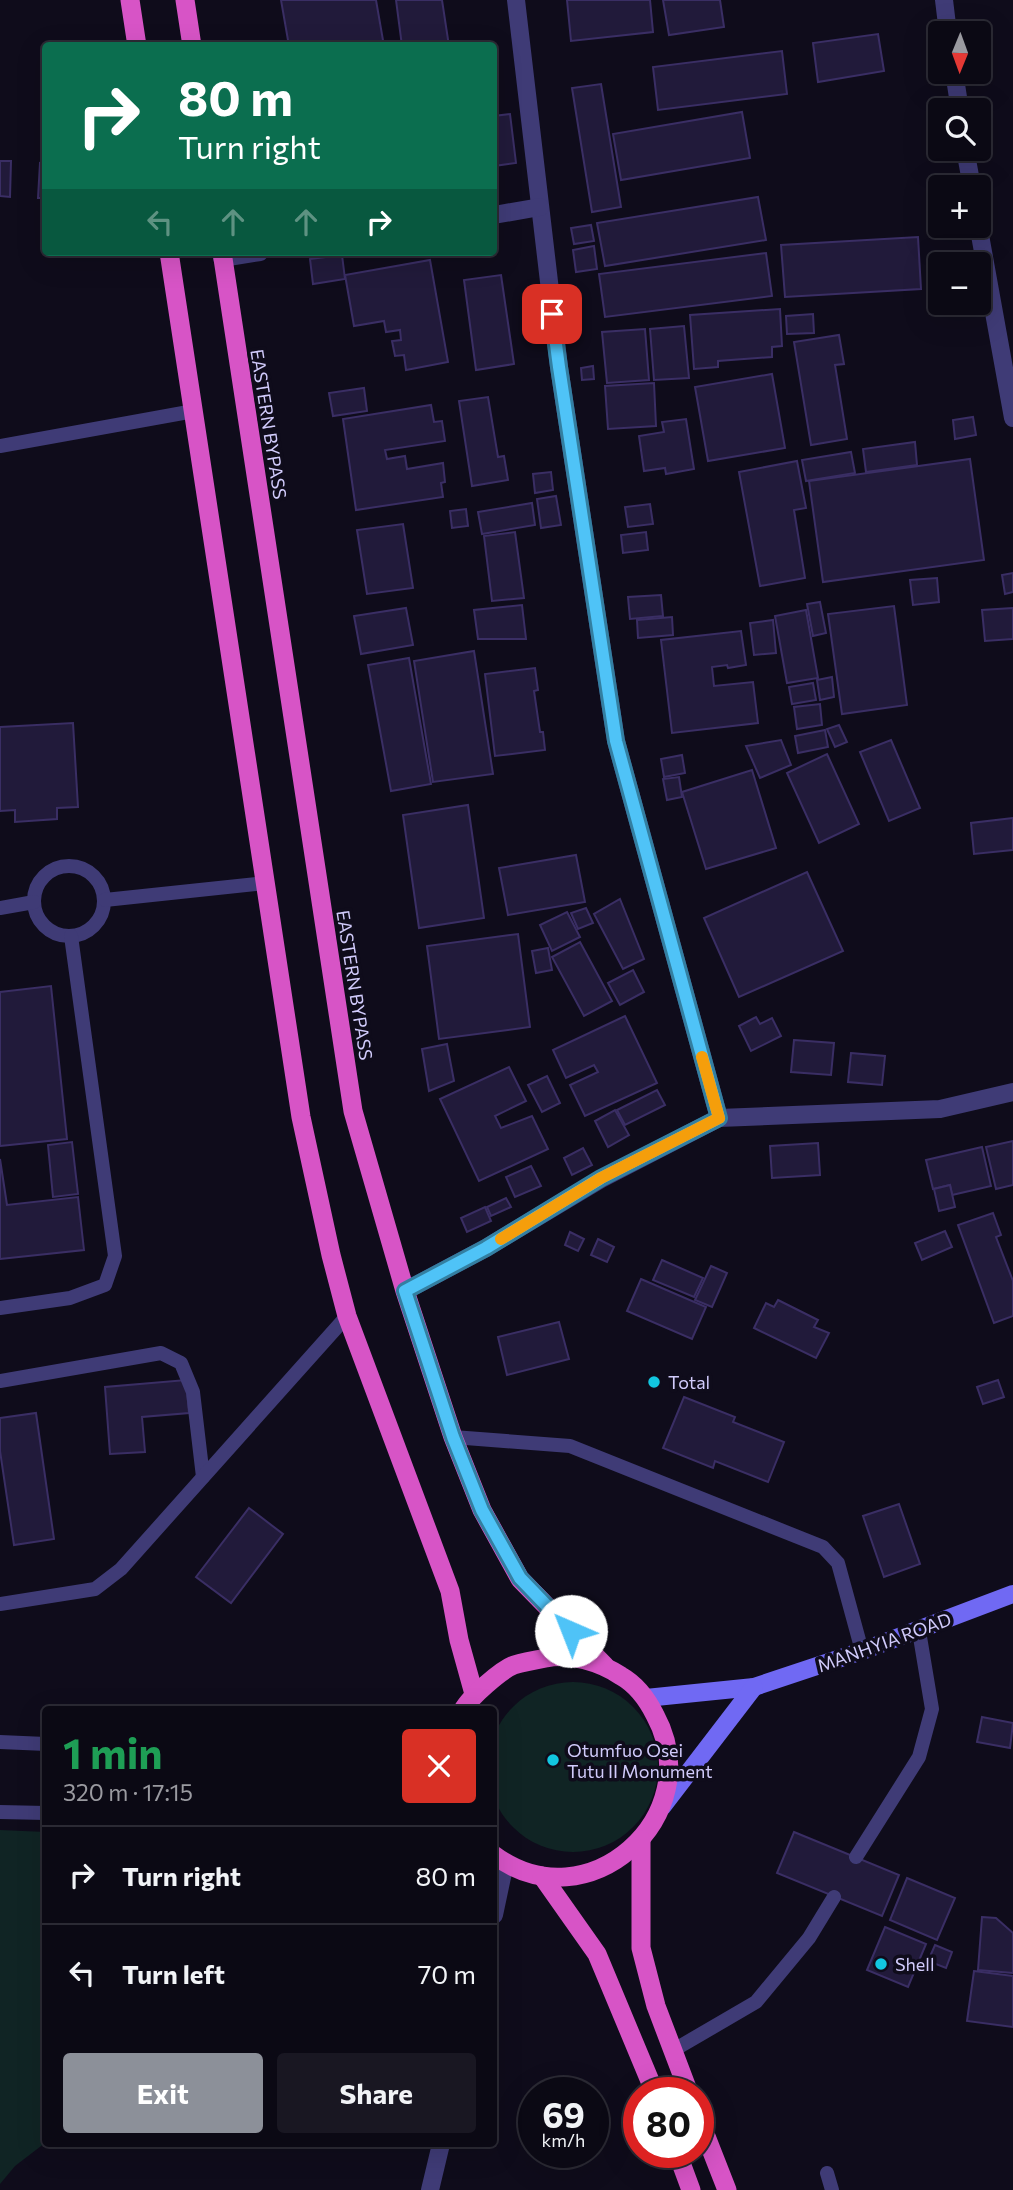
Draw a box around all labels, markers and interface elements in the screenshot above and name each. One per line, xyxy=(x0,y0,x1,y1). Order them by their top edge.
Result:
north arrow xyxy=(928,21,990,84)
map controls xyxy=(928,21,991,315)
text: 80 m xyxy=(178,66,293,126)
icon: right xyxy=(63,70,154,161)
button: search xyxy=(928,98,991,161)
text: Turn right xyxy=(178,126,321,166)
button: + xyxy=(928,175,991,238)
icon: left xyxy=(141,203,179,241)
icon: ahead xyxy=(214,203,252,241)
icon: ahead xyxy=(287,203,325,241)
icon: right xyxy=(360,203,398,241)
button: − xyxy=(928,252,991,315)
pin xyxy=(522,284,582,344)
icon: arrive xyxy=(533,295,571,333)
street label: EASTERN BYPASS xyxy=(246,347,292,501)
street label: EASTERN BYPASS xyxy=(332,908,378,1062)
place label: Total xyxy=(668,1371,710,1393)
marker: Total xyxy=(646,1374,662,1390)
position arrow xyxy=(534,1594,608,1668)
street label: MANHYIA ROAD xyxy=(814,1608,954,1676)
text: 1 min xyxy=(63,1726,163,1778)
button: close xyxy=(402,1729,476,1803)
place label: Otumfuo Osei Tutu II Monument xyxy=(567,1739,713,1782)
marker: Otumfuo Osei Tutu II Monument xyxy=(545,1752,561,1768)
text: 320 m · 17:15 xyxy=(63,1778,193,1806)
icon: right xyxy=(63,1856,101,1894)
text: Turn right xyxy=(122,1860,241,1891)
text: 80 m xyxy=(416,1860,476,1891)
place label: Shell xyxy=(895,1953,935,1975)
icon: left xyxy=(63,1954,101,1992)
marker: Shell xyxy=(873,1956,889,1972)
text: Turn left xyxy=(122,1958,225,1989)
text: 70 m xyxy=(418,1958,476,1989)
button: Exit xyxy=(63,2053,263,2133)
button: Share xyxy=(277,2053,476,2133)
speed limit sign: 80 xyxy=(623,2077,714,2168)
text: 69 xyxy=(542,2092,585,2135)
text: km/h xyxy=(542,2129,585,2151)

